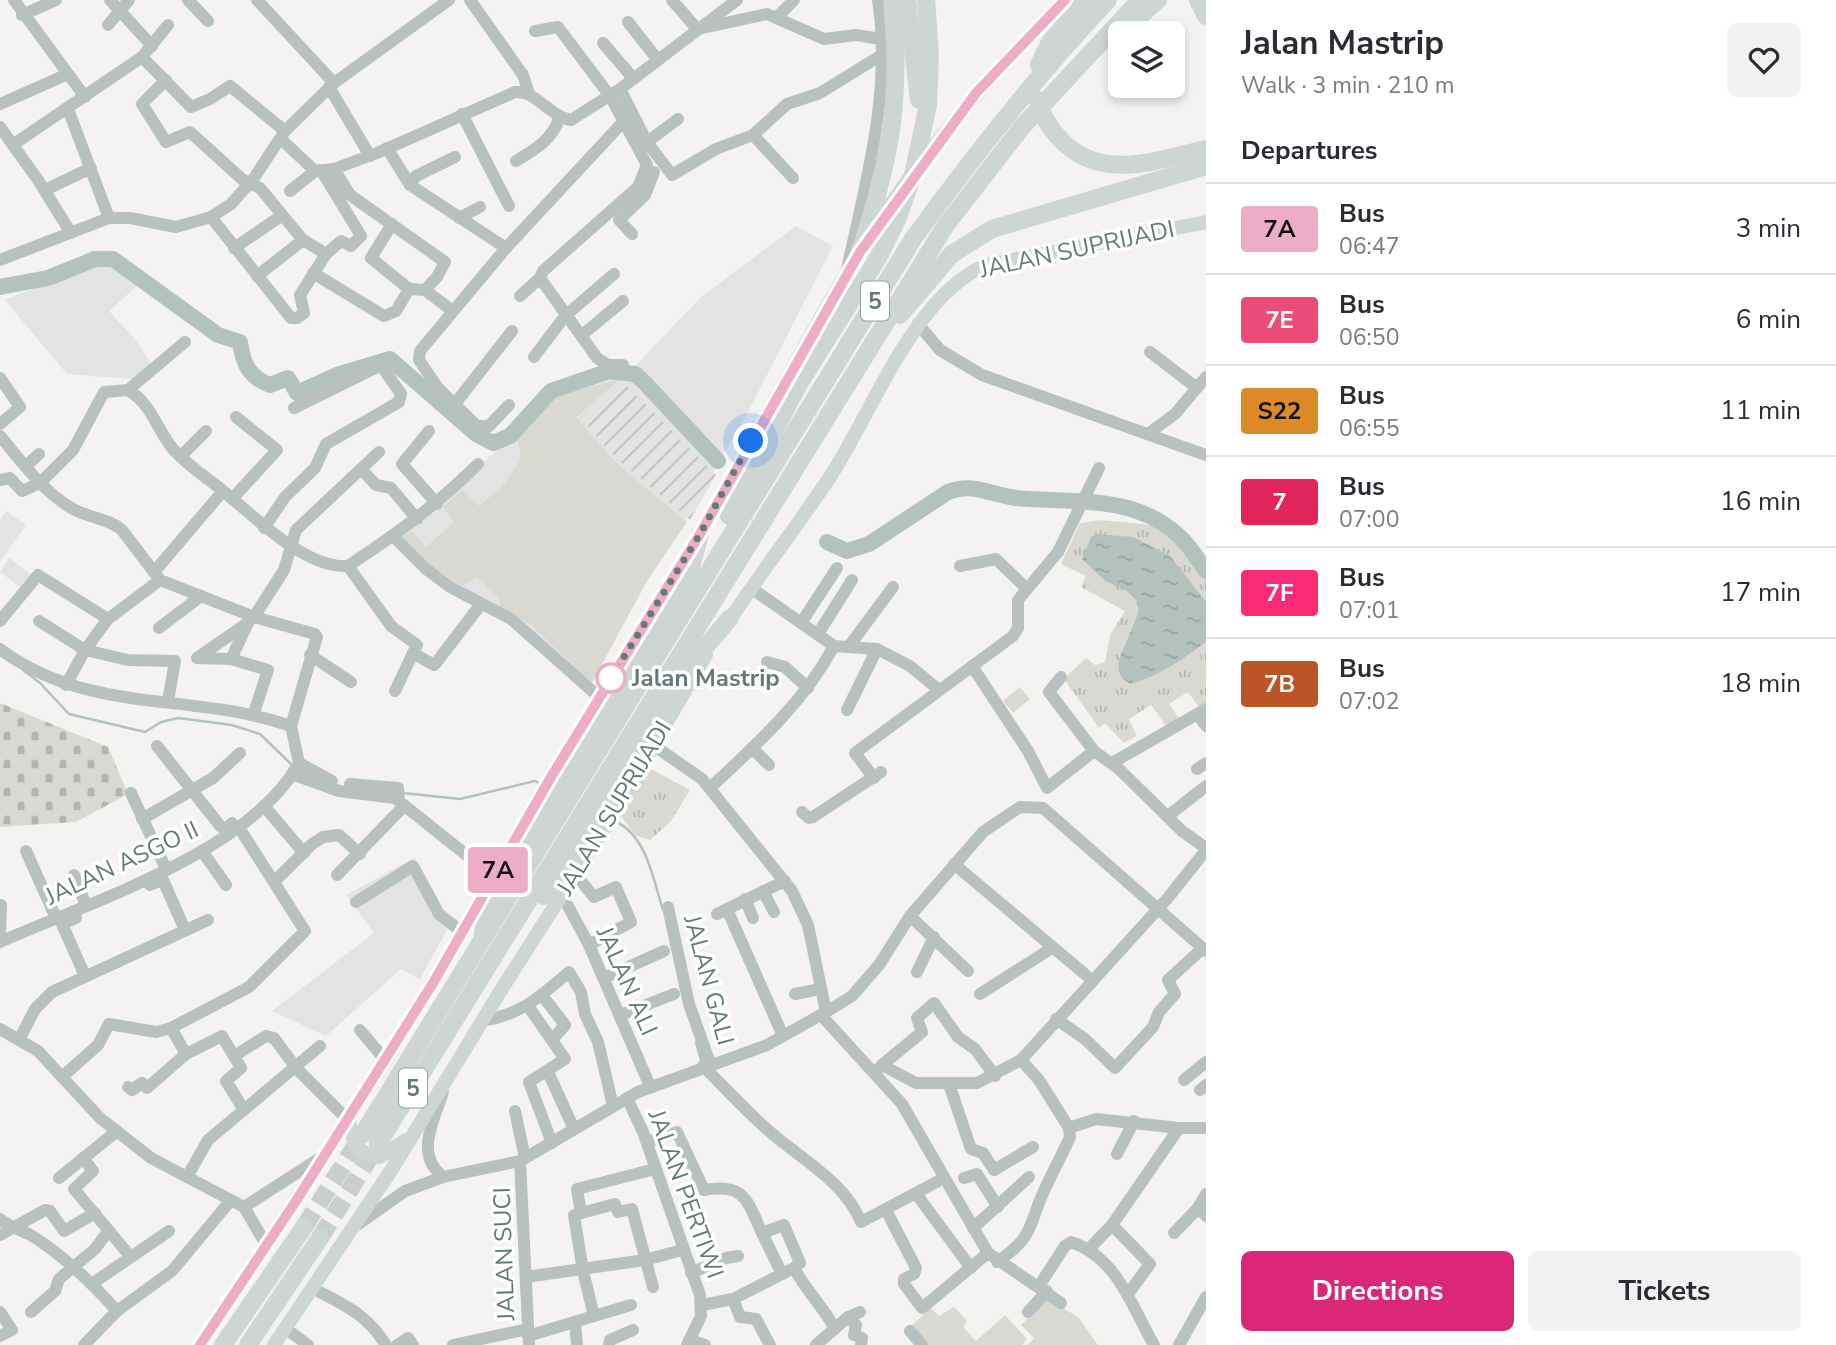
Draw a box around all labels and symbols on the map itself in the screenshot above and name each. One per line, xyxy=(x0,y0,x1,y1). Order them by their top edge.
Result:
street label: JALAN SUPRIJADI xyxy=(976,213,1177,285)
road number: 5 xyxy=(861,282,889,320)
your location xyxy=(733,423,768,458)
place label: Jalan Mastrip xyxy=(631,662,780,694)
marker: Jalan Mastrip xyxy=(596,663,626,693)
street label: JALAN SUPRIJADI xyxy=(549,715,679,902)
street label: JALAN ASGO II xyxy=(39,813,204,913)
line badge: 7A xyxy=(466,847,530,893)
street label: JALAN GALI xyxy=(676,910,742,1049)
street label: JALAN ALI xyxy=(588,921,665,1040)
road number: 5 xyxy=(399,1068,427,1107)
street label: JALAN PERTIWI xyxy=(640,1104,731,1283)
street label: JALAN SUCI xyxy=(486,1187,522,1322)

